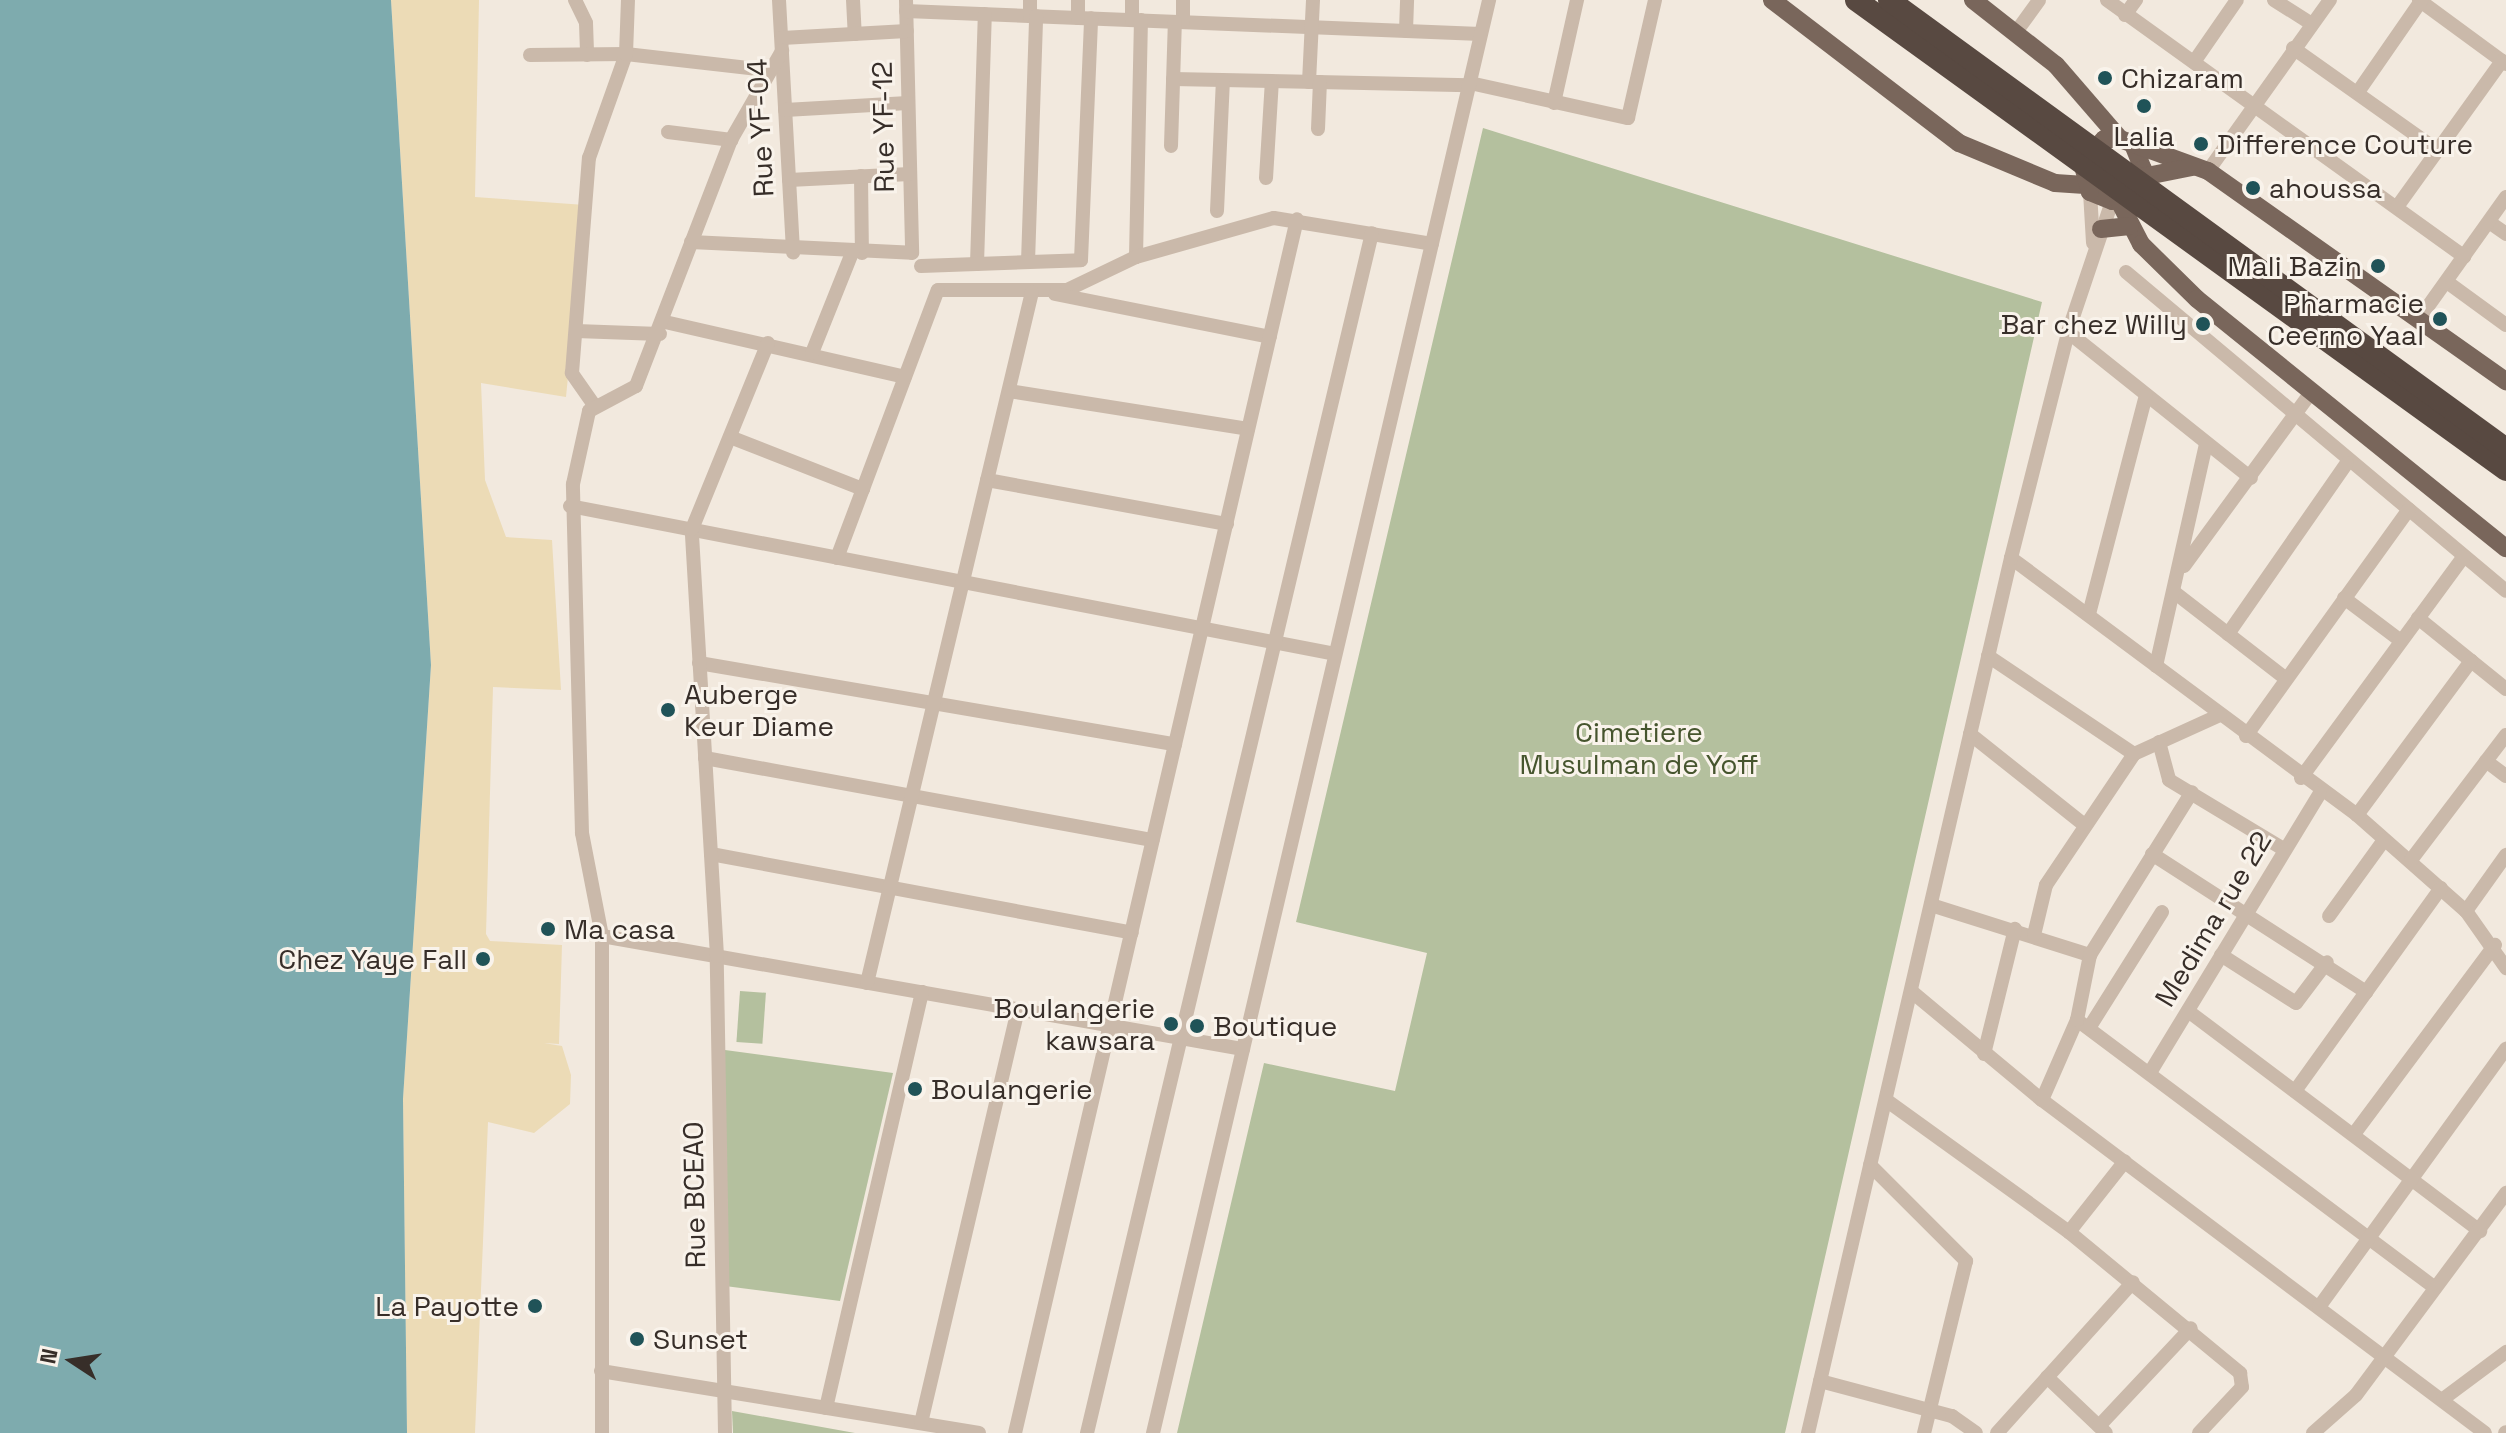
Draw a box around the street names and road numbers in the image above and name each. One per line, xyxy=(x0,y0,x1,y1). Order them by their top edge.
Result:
street label: Rue YF-04 xyxy=(740,58,780,198)
street label: Rue YF-12 xyxy=(865,61,901,193)
street label: Medima rue 22 xyxy=(2148,825,2278,1013)
street label: Rue BCEAO xyxy=(676,1121,712,1269)

